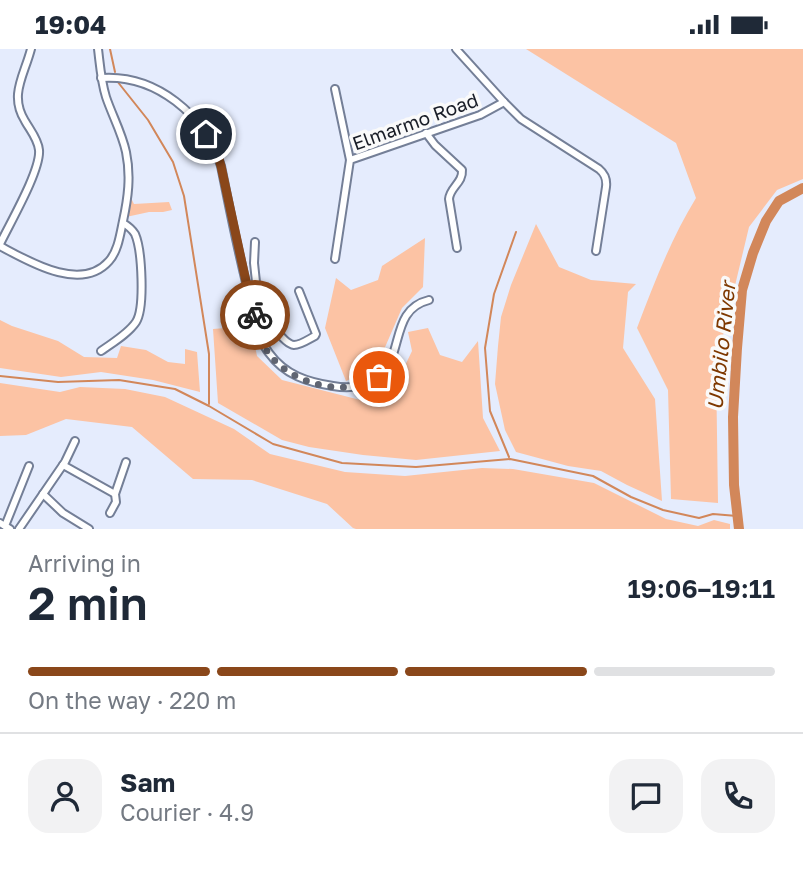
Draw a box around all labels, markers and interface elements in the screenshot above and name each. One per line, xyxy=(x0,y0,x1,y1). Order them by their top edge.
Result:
text: 19:04 xyxy=(35,9,106,40)
street label: Elmarmo Road xyxy=(349,88,481,154)
pin xyxy=(176,104,236,164)
icon: home xyxy=(187,115,225,153)
water label: Umbilo River xyxy=(701,278,741,411)
courier xyxy=(220,280,290,350)
icon: bike xyxy=(236,296,274,334)
pin xyxy=(349,347,409,407)
icon: bag xyxy=(360,358,398,396)
text: Arriving in xyxy=(28,549,141,577)
text: 19:06–19:11 xyxy=(627,573,775,604)
text: 2 min xyxy=(28,575,148,630)
text: On the way · 220 m xyxy=(28,686,236,714)
button: person xyxy=(28,759,102,833)
button: chat xyxy=(609,759,683,833)
button: phone xyxy=(701,759,775,833)
text: Sam xyxy=(120,767,175,798)
text: Courier · 4.9 xyxy=(120,798,254,826)

